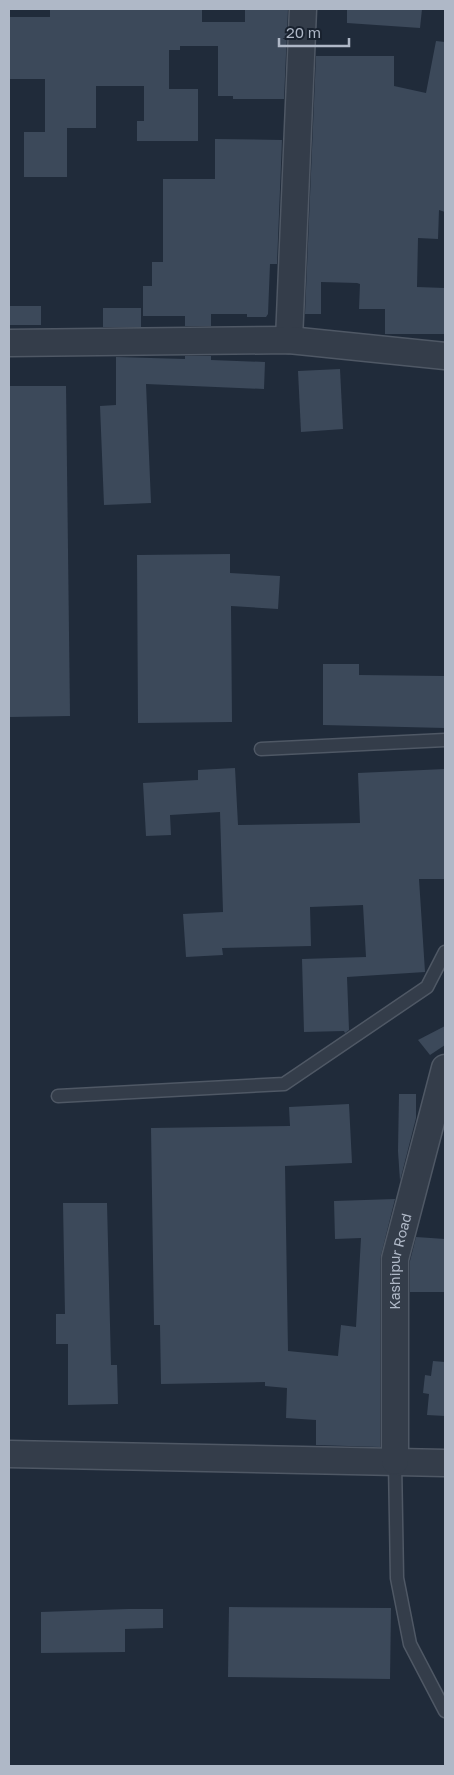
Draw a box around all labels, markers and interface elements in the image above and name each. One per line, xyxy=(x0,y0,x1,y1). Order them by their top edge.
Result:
scale bar xyxy=(279,15,349,47)
text: 20 m xyxy=(286,23,321,41)
street label: Kashipur Road xyxy=(386,1211,415,1310)

